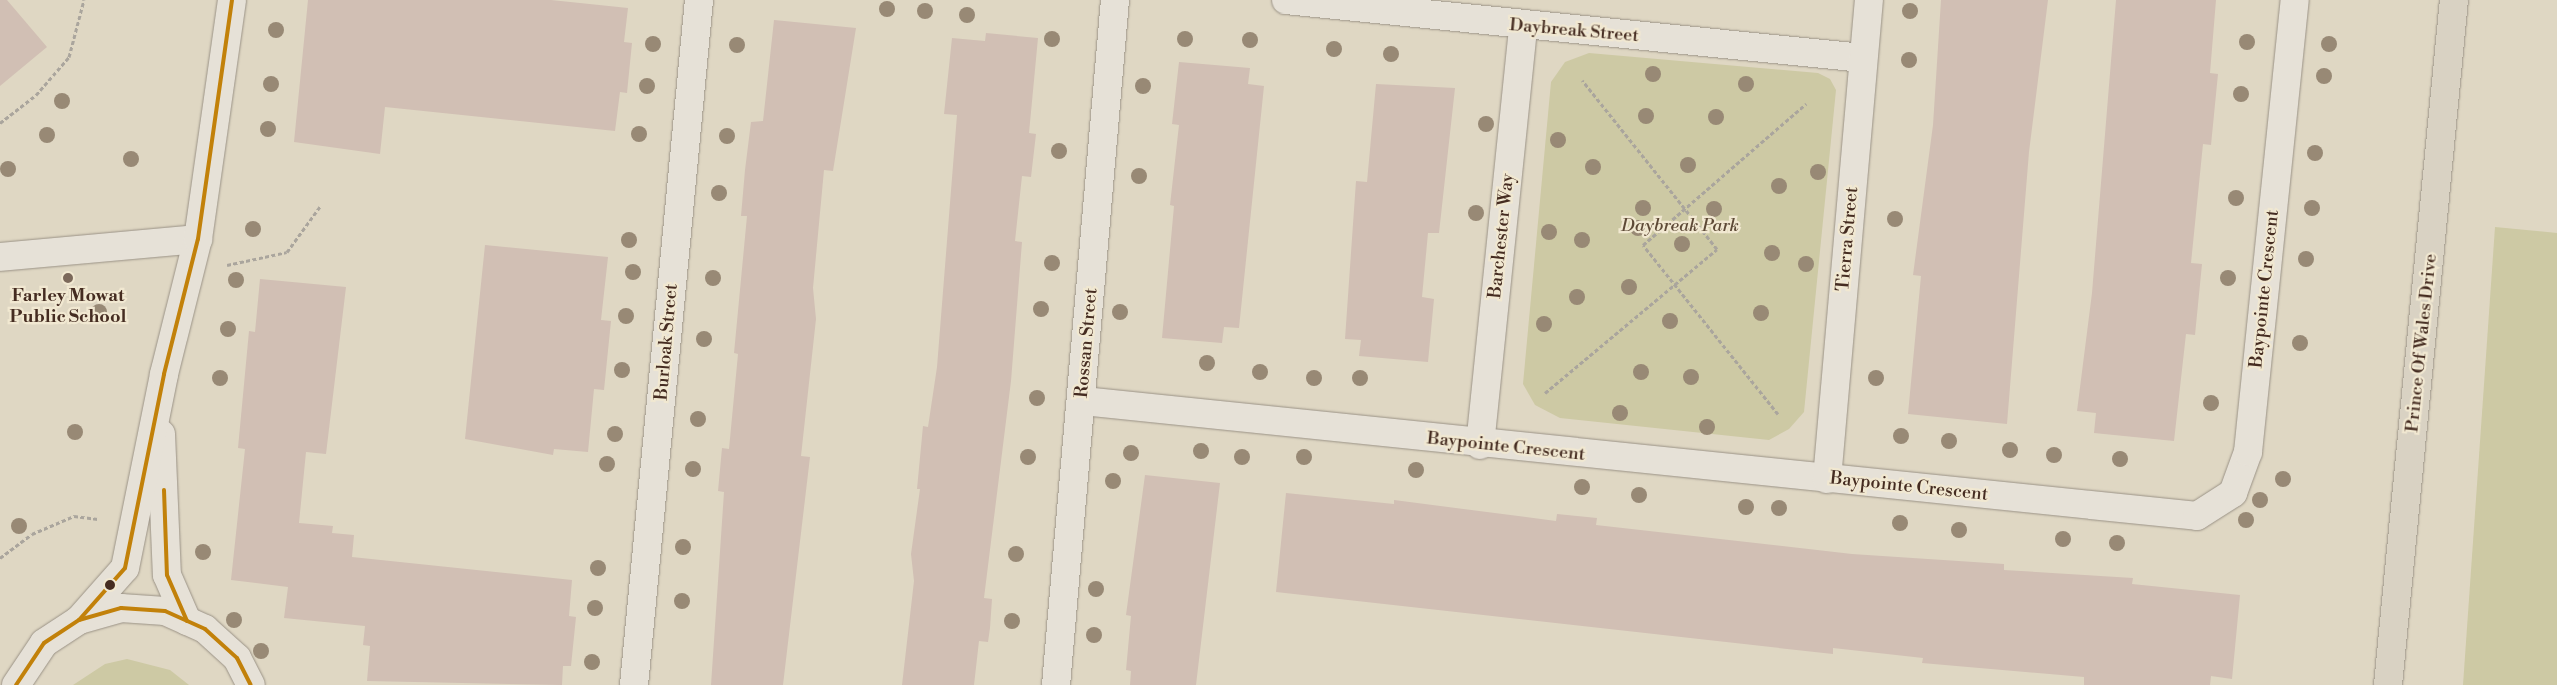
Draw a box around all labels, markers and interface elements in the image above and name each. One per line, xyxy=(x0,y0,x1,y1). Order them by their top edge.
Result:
street label: Daybreak Street xyxy=(1508,15,1640,47)
street label: Barchester Way xyxy=(1485,172,1519,300)
street label: Tierra Street xyxy=(1833,186,1863,292)
street label: Baypointe Crescent xyxy=(2246,209,2284,369)
park label: Daybreak Park xyxy=(1621,215,1739,237)
street label: Prince Of Wales Drive xyxy=(2402,253,2442,433)
marker: Farley Mowat Public School xyxy=(62,272,74,284)
street label: Burloak Street xyxy=(651,283,683,401)
place label: Farley Mowat Public School xyxy=(10,286,126,328)
street label: Rossan Street xyxy=(1071,287,1103,399)
street label: Baypointe Crescent xyxy=(1426,428,1586,466)
street label: Baypointe Crescent xyxy=(1829,468,1989,506)
unlabelled marker xyxy=(105,580,115,590)

